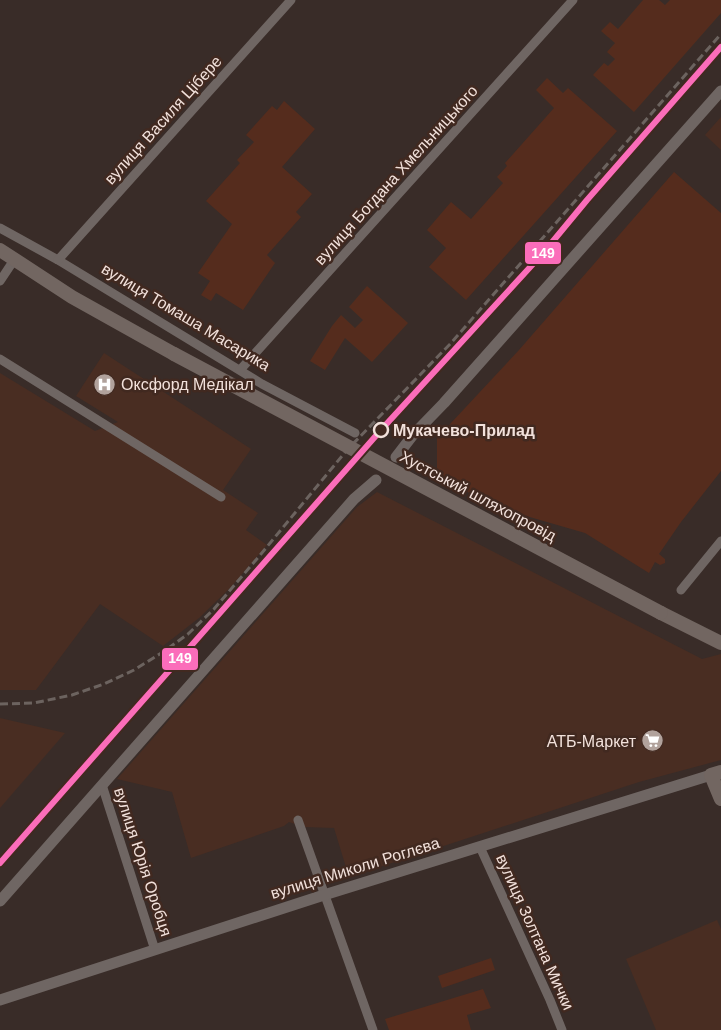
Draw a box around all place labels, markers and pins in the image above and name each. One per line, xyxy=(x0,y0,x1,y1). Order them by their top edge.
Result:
hospital icon: Оксфорд Медікал xyxy=(93,372,117,396)
place label: Оксфорд Медікал xyxy=(121,376,254,393)
marker: Мукачево-Прилад xyxy=(373,422,389,438)
place label: Мукачево-Прилад xyxy=(393,422,535,439)
supermarket icon: АТБ-Маркет xyxy=(640,729,664,753)
place label: АТБ-Маркет xyxy=(547,733,637,750)

